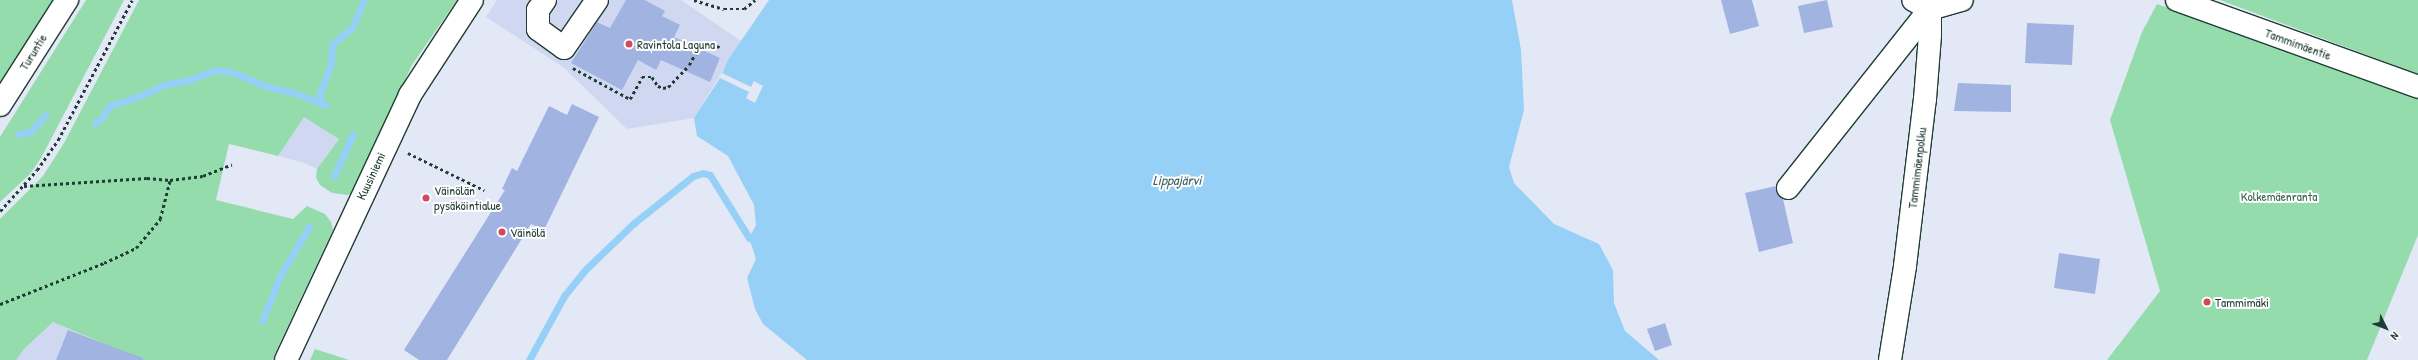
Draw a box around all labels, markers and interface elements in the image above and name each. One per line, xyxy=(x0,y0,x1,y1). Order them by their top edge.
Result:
street label: Tammimäentie xyxy=(2263,25,2333,63)
street label: Turuntie xyxy=(16,31,50,73)
place label: Ravintola Laguna xyxy=(637,36,715,52)
marker: Ravintola Laguna xyxy=(624,39,634,49)
street label: Tammimäenpolku xyxy=(1904,127,1930,209)
street label: Kuusiniemi xyxy=(353,150,389,202)
water label: Lippajärvi xyxy=(1153,172,1201,188)
place label: Väinölän pysäköintialue xyxy=(434,183,501,214)
park label: Kolkemäenranta xyxy=(2241,188,2317,204)
marker: Väinölän pysäköintialue xyxy=(421,193,431,203)
place label: Väinölä xyxy=(510,224,545,240)
marker: Väinölä xyxy=(497,227,507,237)
place label: Tammimäki xyxy=(2215,294,2269,310)
marker: Tammimäki xyxy=(2202,297,2212,307)
north arrow xyxy=(2366,308,2406,348)
text: N xyxy=(2388,329,2402,343)

